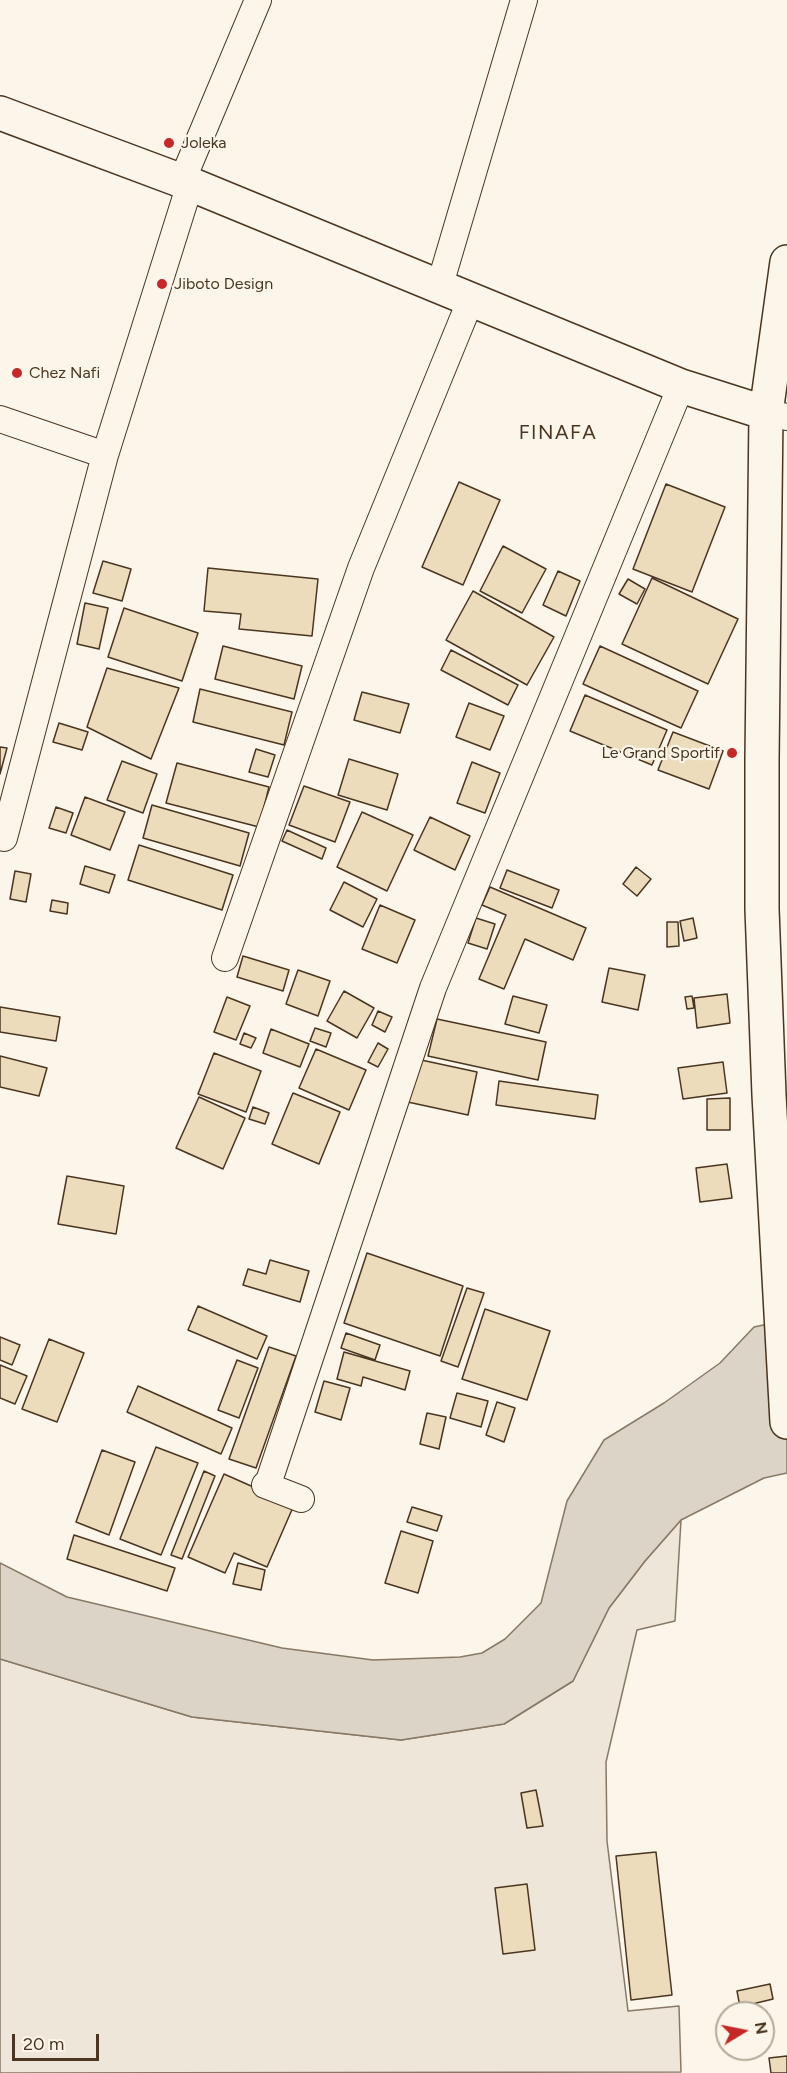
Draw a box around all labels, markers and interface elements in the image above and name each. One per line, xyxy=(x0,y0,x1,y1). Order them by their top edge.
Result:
place label: Joleka xyxy=(181,133,227,153)
marker: Joleka xyxy=(162,136,176,150)
place label: Jiboto Design xyxy=(174,274,273,294)
marker: Jiboto Design xyxy=(155,277,169,291)
place label: Chez Nafi xyxy=(29,363,100,383)
marker: Chez Nafi xyxy=(10,366,24,380)
district label: FINAFA xyxy=(519,421,597,445)
place label: Le Grand Sportif xyxy=(601,743,720,763)
marker: Le Grand Sportif xyxy=(725,746,739,760)
north arrow xyxy=(715,2001,775,2061)
text: N xyxy=(751,2020,772,2036)
scale bar xyxy=(15,2022,102,2060)
text: 20 m xyxy=(23,2033,64,2055)

